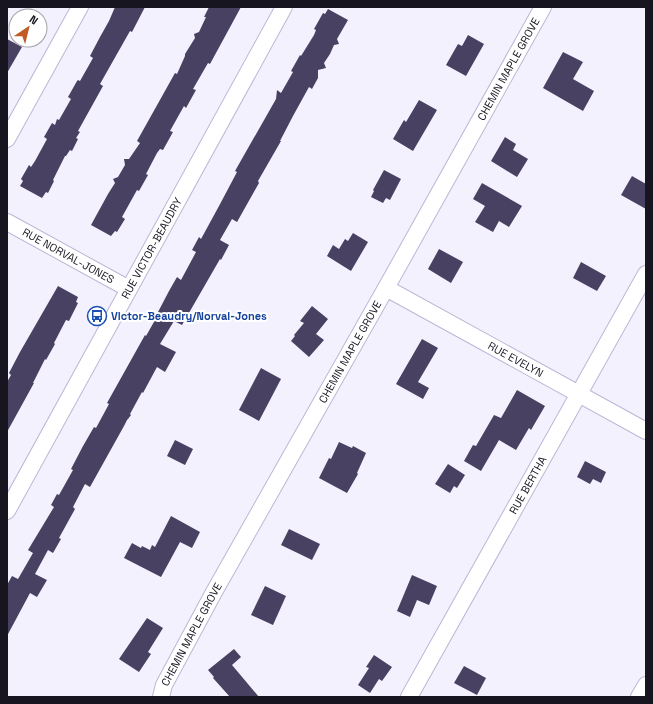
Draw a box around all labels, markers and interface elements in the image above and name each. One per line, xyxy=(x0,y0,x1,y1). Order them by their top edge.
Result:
north arrow xyxy=(8,8,48,48)
text: N xyxy=(27,12,41,28)
street label: CHEMIN MAPLE GROVE xyxy=(474,15,543,123)
street label: RUE VICTOR-BEAUDRY xyxy=(118,195,185,301)
street label: RUE NORVAL-JONES xyxy=(20,225,117,287)
street label: CHEMIN MAPLE GROVE xyxy=(315,298,384,405)
bus stop icon: Victor-Beaudry/Norval-Jones xyxy=(86,305,108,327)
place label: Victor-Beaudry/Norval-Jones xyxy=(111,309,267,323)
street label: RUE EVELYN xyxy=(485,338,546,380)
street label: RUE BERTHA xyxy=(506,454,550,516)
street label: CHEMIN MAPLE GROVE xyxy=(158,580,225,688)

